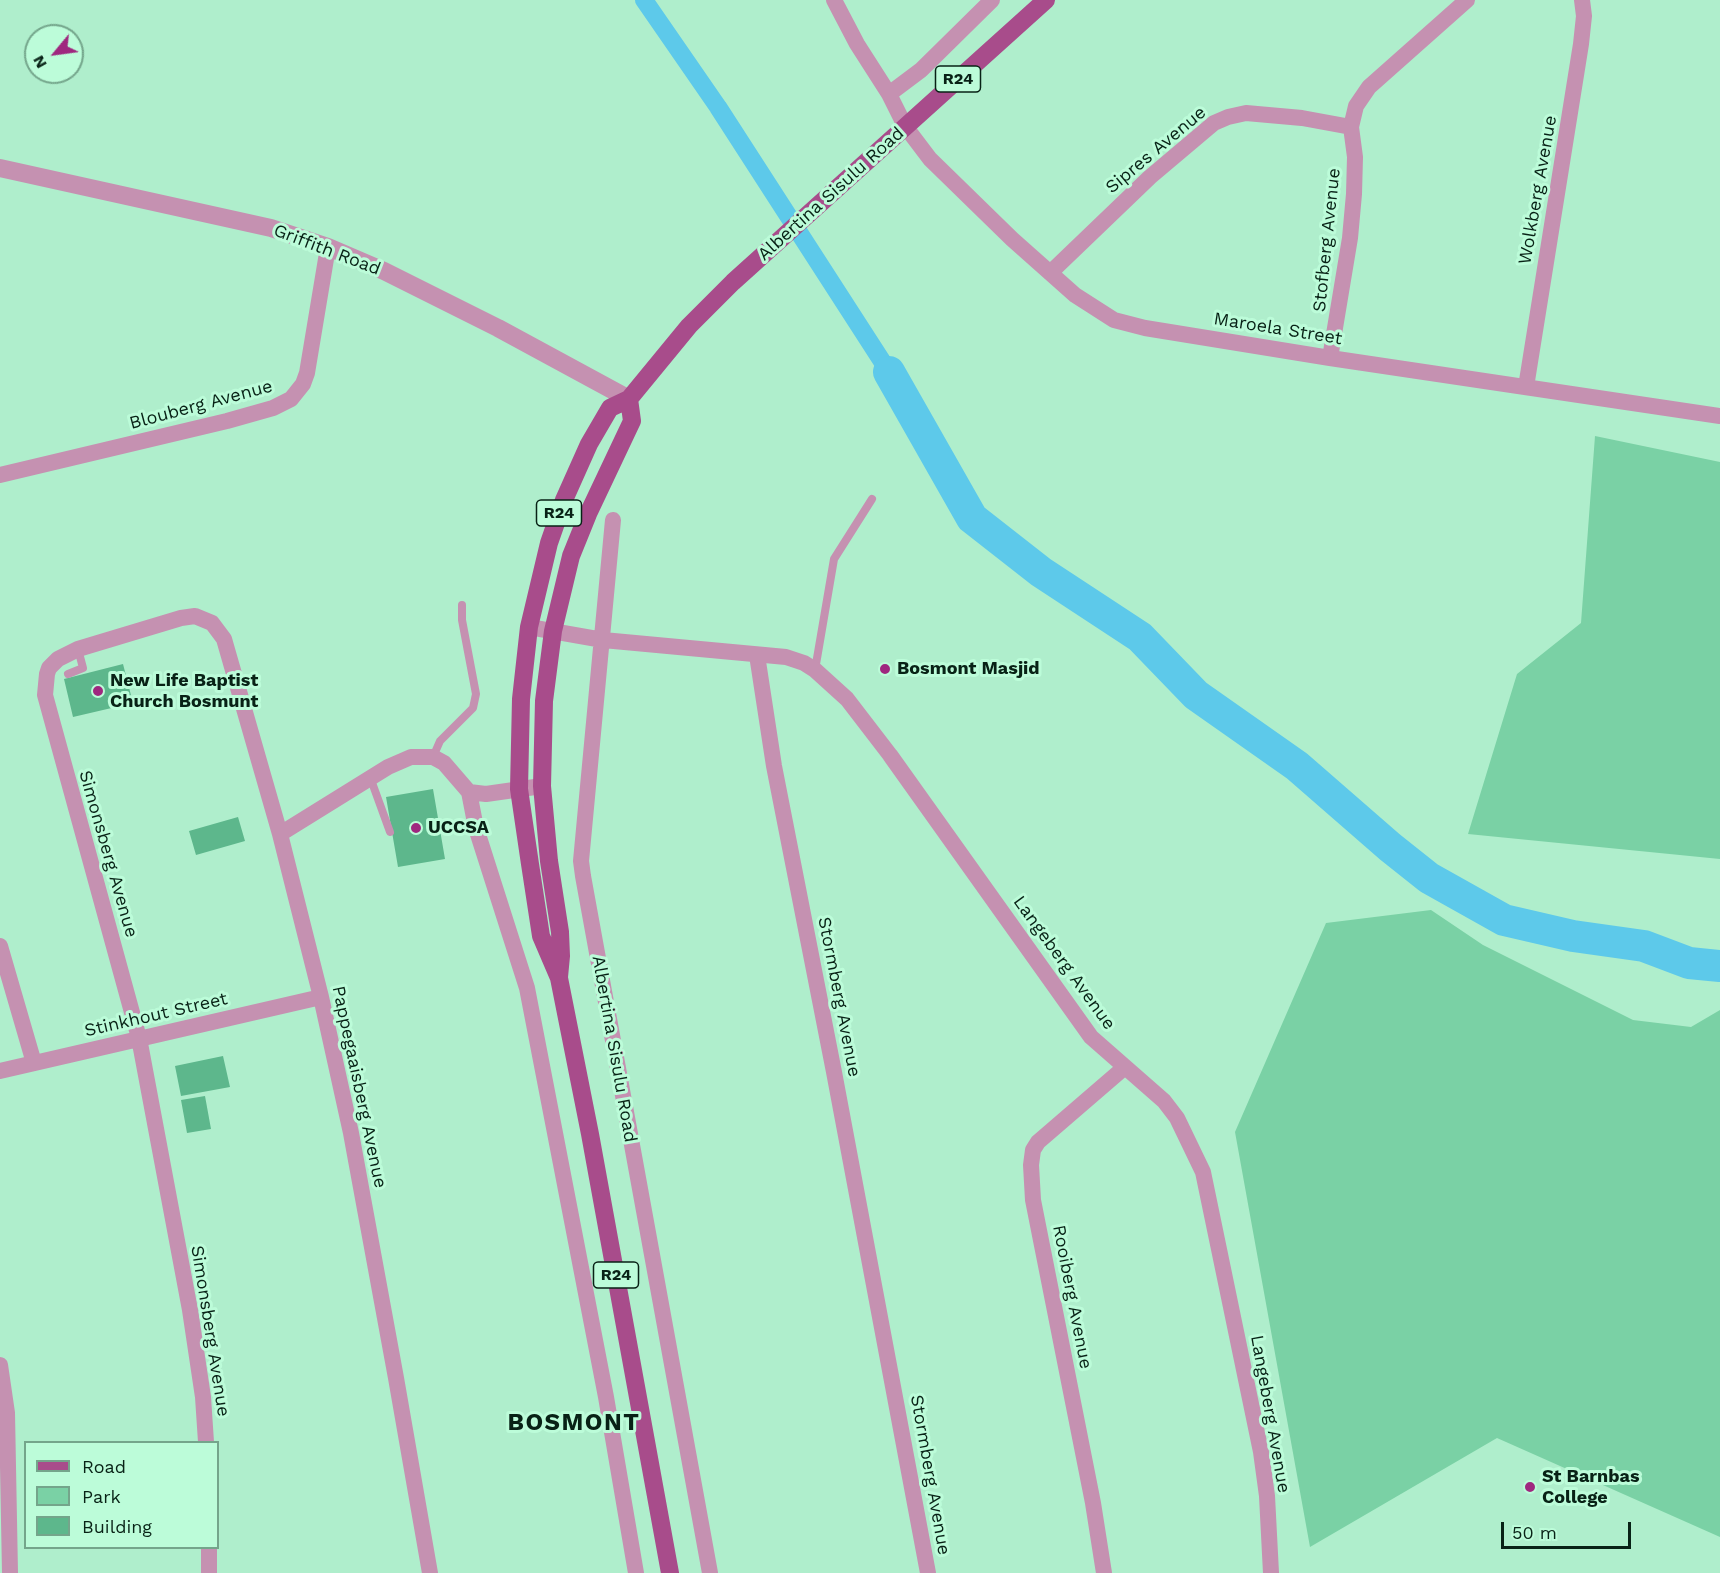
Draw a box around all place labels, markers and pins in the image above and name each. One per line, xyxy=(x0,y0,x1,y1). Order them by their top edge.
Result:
place label: Bosmont Masjid xyxy=(897,658,1040,680)
marker: Bosmont Masjid xyxy=(878,662,892,676)
place label: New Life Baptist Church Bosmunt xyxy=(110,670,258,712)
marker: New Life Baptist Church Bosmunt xyxy=(91,684,105,698)
place label: UCCSA xyxy=(428,817,489,839)
marker: UCCSA xyxy=(409,821,423,835)
place label: St Barnbas College xyxy=(1542,1466,1639,1508)
marker: St Barnbas College xyxy=(1523,1480,1537,1494)

